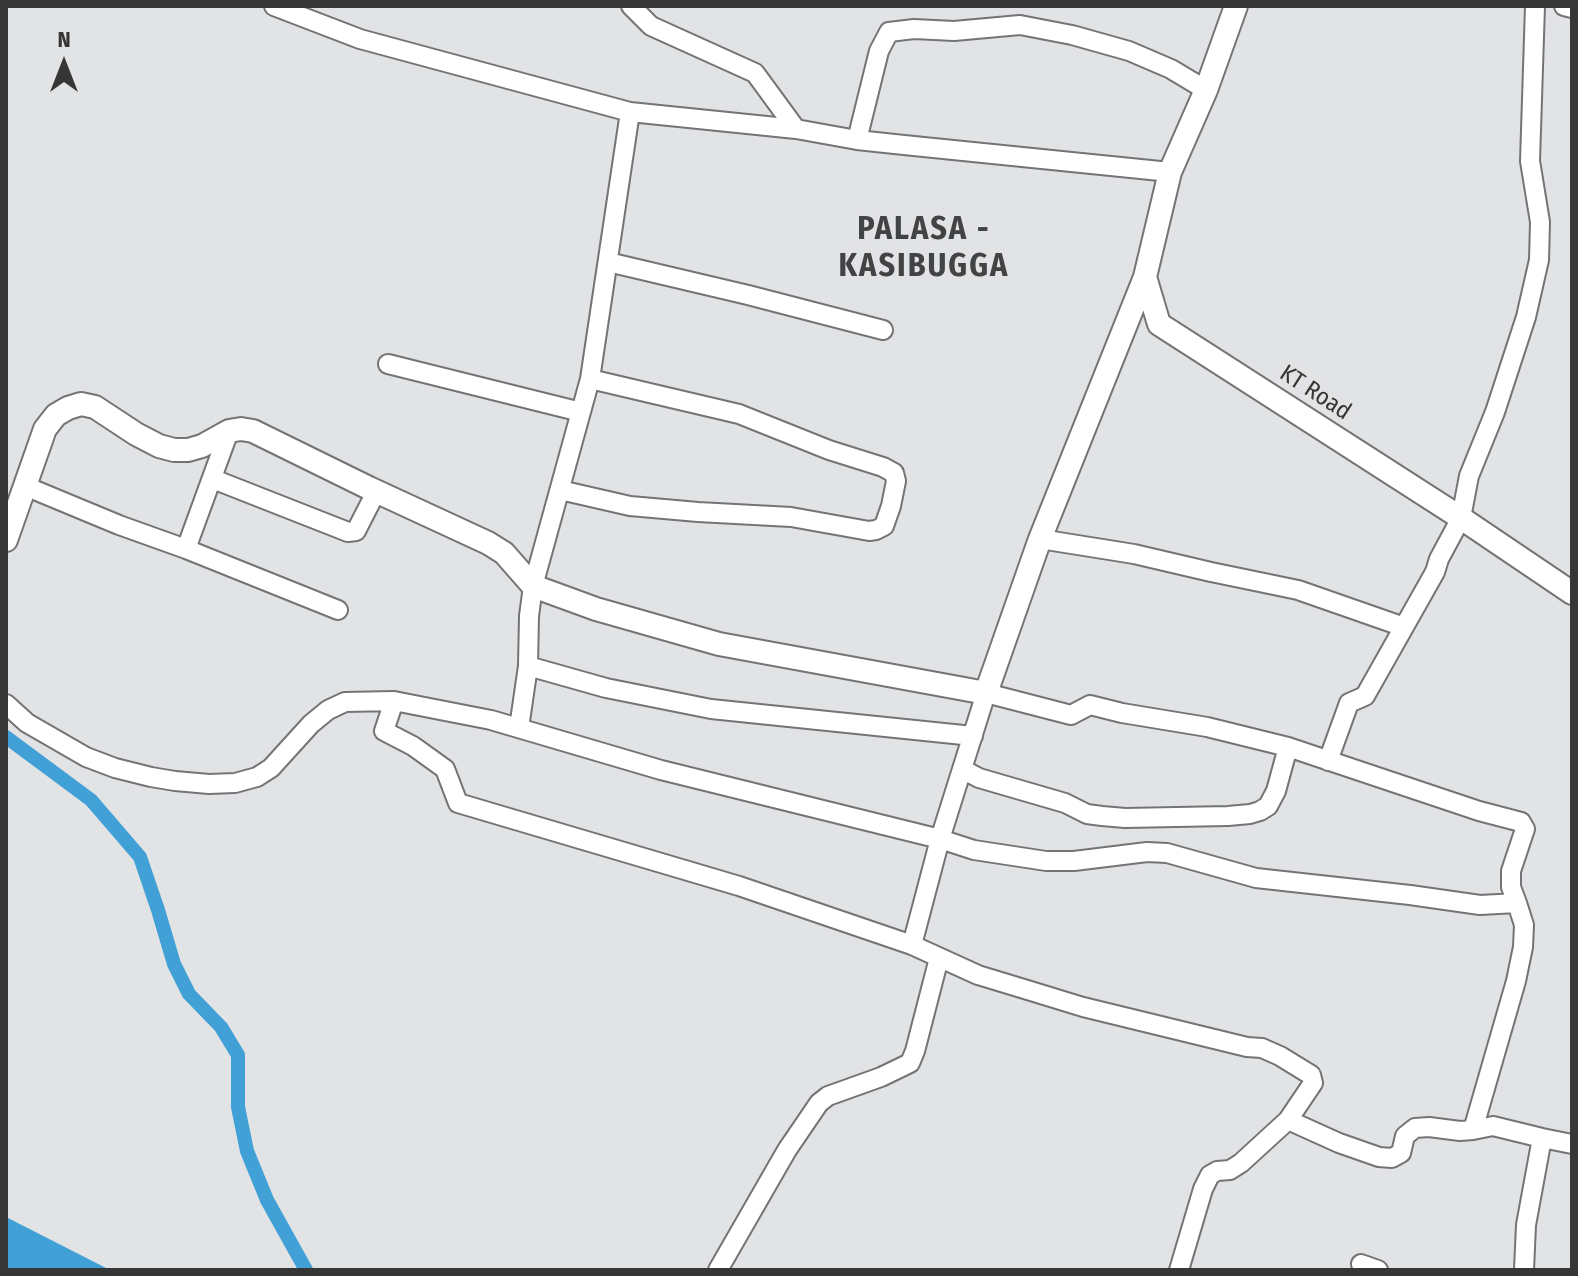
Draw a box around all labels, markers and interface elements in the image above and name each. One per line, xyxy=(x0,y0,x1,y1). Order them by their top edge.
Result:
north arrow xyxy=(24,24,104,104)
text: N xyxy=(57,26,71,53)
district label: PALASA - KASIBUGGA xyxy=(839,211,1009,286)
street label: KT Road xyxy=(1274,359,1356,427)

